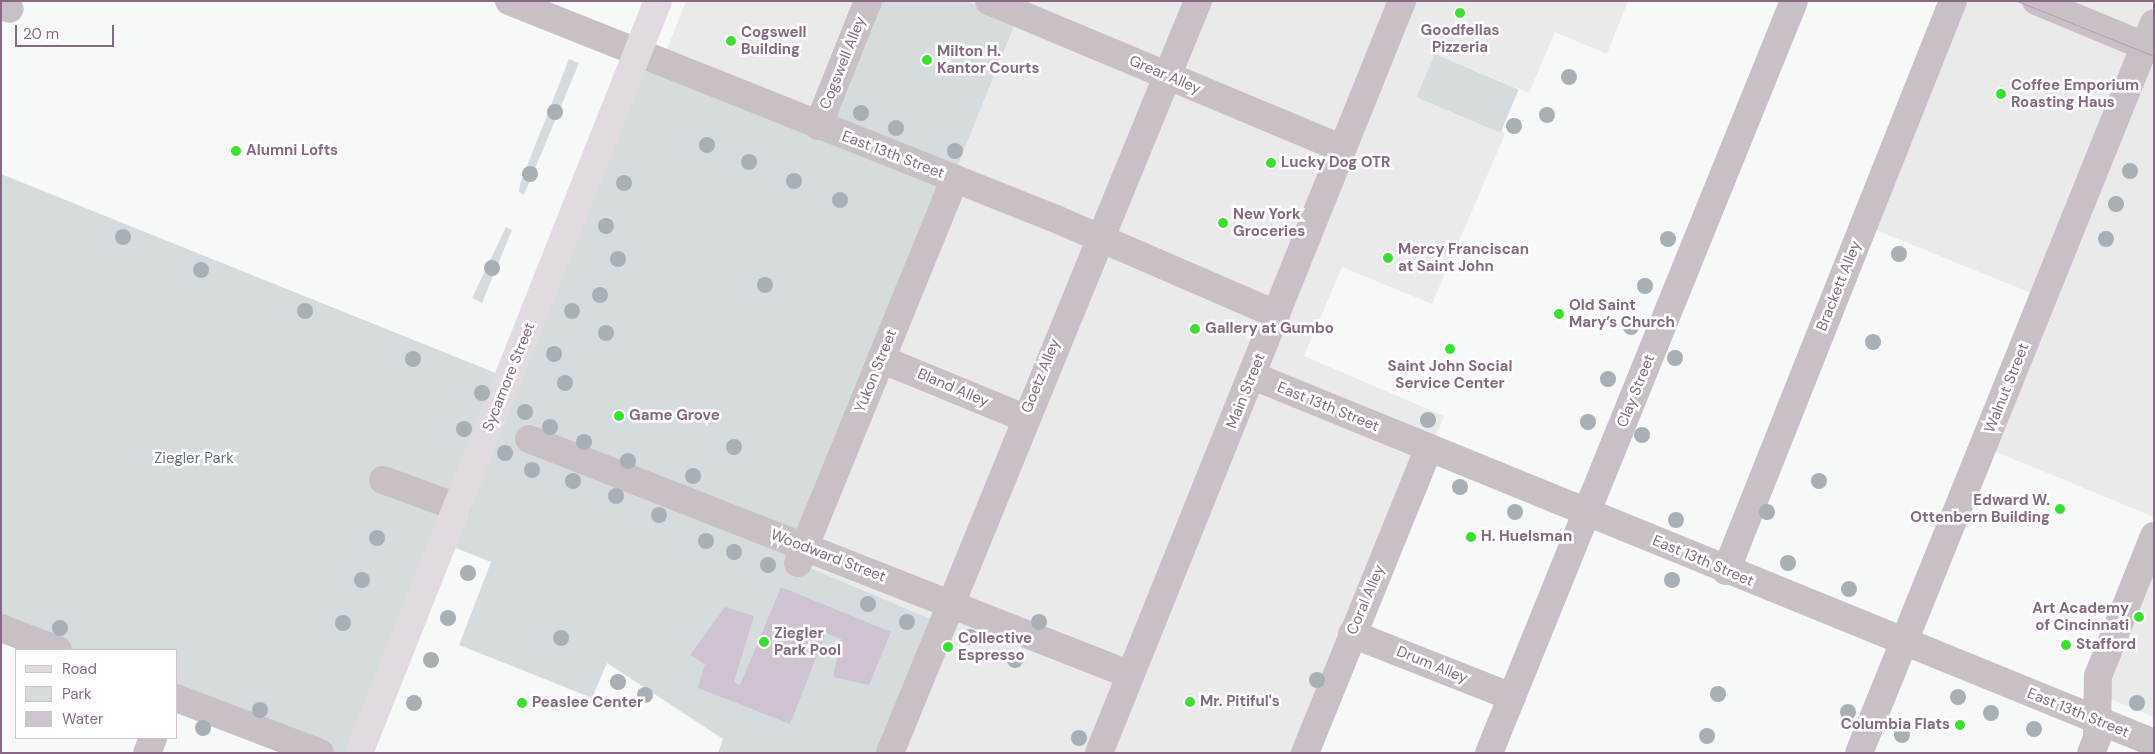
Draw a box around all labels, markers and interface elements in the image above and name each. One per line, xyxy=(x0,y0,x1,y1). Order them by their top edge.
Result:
marker: Goodfellas Pizzeria xyxy=(1454,7,1466,19)
street label: Cogswell Alley xyxy=(816,14,870,112)
scale bar xyxy=(18,15,116,47)
place label: Goodfellas Pizzeria xyxy=(1421,21,1499,56)
place label: Cogswell Building xyxy=(741,23,807,58)
text: 20 m xyxy=(23,24,59,44)
marker: Cogswell Building xyxy=(725,35,737,47)
place label: Milton H. Kantor Courts xyxy=(937,42,1039,77)
street label: Grear Alley xyxy=(1126,52,1204,98)
marker: Milton H. Kantor Courts xyxy=(921,54,933,66)
place label: Coffee Emporium Roasting Haus xyxy=(2011,76,2139,111)
marker: Coffee Emporium Roasting Haus xyxy=(1995,88,2007,100)
street label: East 13th Street xyxy=(839,127,947,183)
place label: Alumni Lofts xyxy=(246,142,338,160)
marker: Alumni Lofts xyxy=(230,145,242,157)
place label: Lucky Dog OTR xyxy=(1281,154,1391,172)
marker: Lucky Dog OTR xyxy=(1265,157,1277,169)
place label: New York Groceries xyxy=(1233,205,1305,240)
marker: New York Groceries xyxy=(1217,217,1229,229)
street label: Brackett Alley xyxy=(1813,238,1865,334)
place label: Mercy Franciscan at Saint John xyxy=(1398,240,1529,275)
marker: Mercy Franciscan at Saint John xyxy=(1382,252,1394,264)
place label: Old Saint Mary’s Church xyxy=(1569,296,1675,331)
marker: Old Saint Mary’s Church xyxy=(1553,308,1565,320)
street label: Sycamore Street xyxy=(479,320,539,434)
place label: Gallery at Gumbo xyxy=(1205,320,1334,338)
marker: Gallery at Gumbo xyxy=(1189,323,1201,335)
street label: Yukon Street xyxy=(851,327,901,415)
street label: Goetz Alley xyxy=(1018,336,1064,416)
street label: Walnut Street xyxy=(1981,341,2033,435)
marker: Saint John Social Service Center xyxy=(1444,343,1456,355)
street label: Main Street xyxy=(1223,351,1269,431)
street label: Clay Street xyxy=(1613,352,1659,430)
place label: Saint John Social Service Center xyxy=(1388,357,1512,392)
street label: Bland Alley xyxy=(915,365,991,411)
street label: East 13th Street xyxy=(1274,378,1382,436)
place label: Game Grove xyxy=(629,407,720,425)
marker: Game Grove xyxy=(613,410,625,422)
park label: Ziegler Park xyxy=(154,450,234,468)
place label: Edward W. Ottenbern Building xyxy=(1910,491,2050,526)
marker: Edward W. Ottenbern Building xyxy=(2054,503,2066,515)
street label: Woodward Street xyxy=(768,526,888,586)
place label: H. Huelsman xyxy=(1481,528,1572,546)
marker: H. Huelsman xyxy=(1465,531,1477,543)
street label: East 13th Street xyxy=(1650,532,1756,590)
street label: Coral Alley xyxy=(1343,562,1389,638)
place label: Art Academy of Cincinnati xyxy=(2032,599,2129,634)
marker: Art Academy of Cincinnati xyxy=(2133,611,2145,623)
place label: Ziegler Park Pool xyxy=(774,624,841,659)
place label: Collective Espresso xyxy=(958,629,1032,664)
marker: Ziegler Park Pool xyxy=(758,636,770,648)
place label: Stafford xyxy=(2076,636,2136,654)
marker: Stafford xyxy=(2060,639,2072,651)
marker: Collective Espresso xyxy=(942,641,954,653)
street label: Drum Alley xyxy=(1394,643,1470,687)
legend xyxy=(15,649,178,739)
text: Road xyxy=(62,659,97,679)
text: Park xyxy=(62,684,92,704)
street label: East 13th Street xyxy=(2024,684,2132,742)
place label: Mr. Pitiful's xyxy=(1200,693,1280,711)
place label: Peaslee Center xyxy=(532,694,643,712)
marker: Mr. Pitiful's xyxy=(1184,696,1196,708)
marker: Peaslee Center xyxy=(516,697,528,709)
text: Water xyxy=(62,709,103,729)
place label: Columbia Flats xyxy=(1841,716,1950,734)
marker: Columbia Flats xyxy=(1954,719,1966,731)

